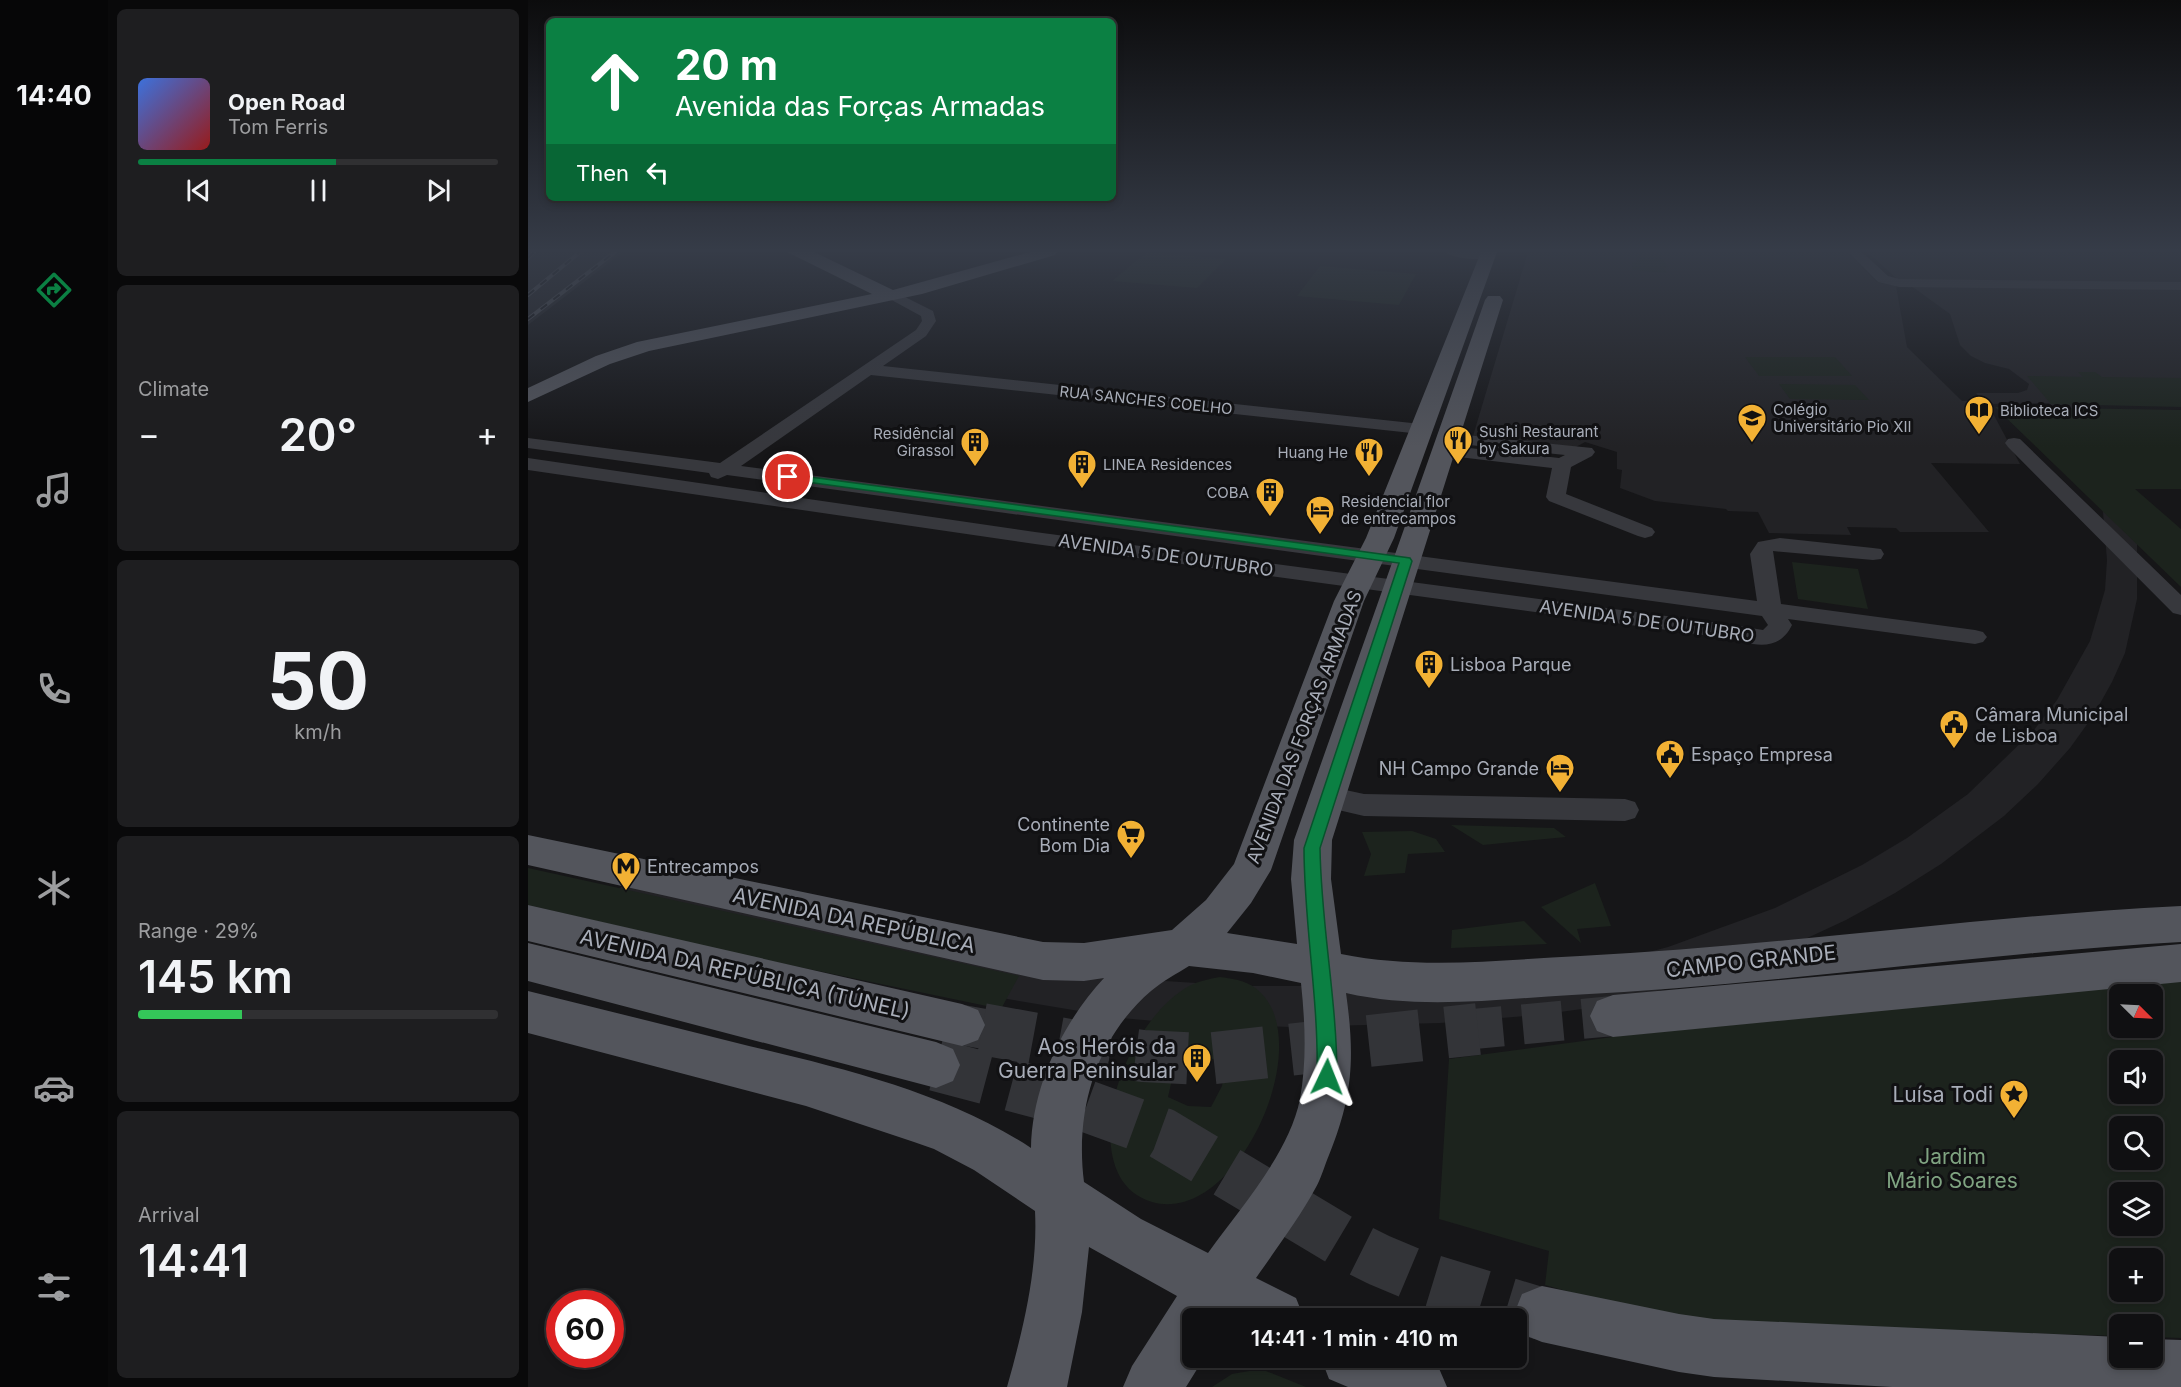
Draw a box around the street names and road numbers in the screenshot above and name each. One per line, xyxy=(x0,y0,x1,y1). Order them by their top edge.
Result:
street label: RUA SANCHES COELHO xyxy=(1059,381,1233,419)
street label: AVENIDA 5 DE OUTUBRO xyxy=(1057,530,1275,580)
street label: AVENIDA DAS FORÇAS ARMADAS xyxy=(1242,587,1366,867)
street label: AVENIDA 5 DE OUTUBRO xyxy=(1538,596,1756,646)
street label: AVENIDA DA REPÚBLICA xyxy=(731,881,978,958)
street label: AVENIDA DA REPÚBLICA (TÚNEL) xyxy=(578,923,913,1024)
street label: CAMPO GRANDE xyxy=(1665,940,1837,982)

